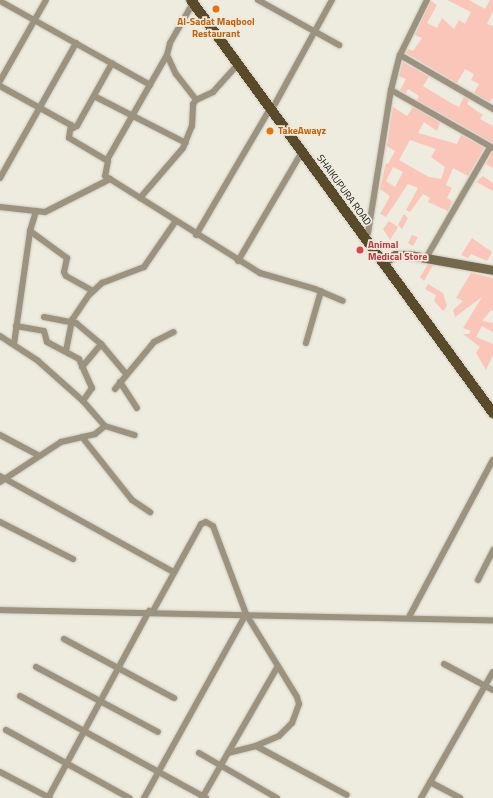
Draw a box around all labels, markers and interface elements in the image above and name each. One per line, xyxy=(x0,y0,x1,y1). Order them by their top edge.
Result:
marker: Al-Sadat Maqbool Restaurant xyxy=(211,4,221,14)
place label: Al-Sadat Maqbool Restaurant xyxy=(177,15,255,38)
place label: TakeAwayz xyxy=(278,125,326,137)
marker: TakeAwayz xyxy=(265,126,275,136)
street label: SHAIKUPURA ROAD xyxy=(314,152,374,228)
place label: Animal Medical Store xyxy=(368,238,427,262)
marker: Animal Medical Store xyxy=(355,245,365,255)

